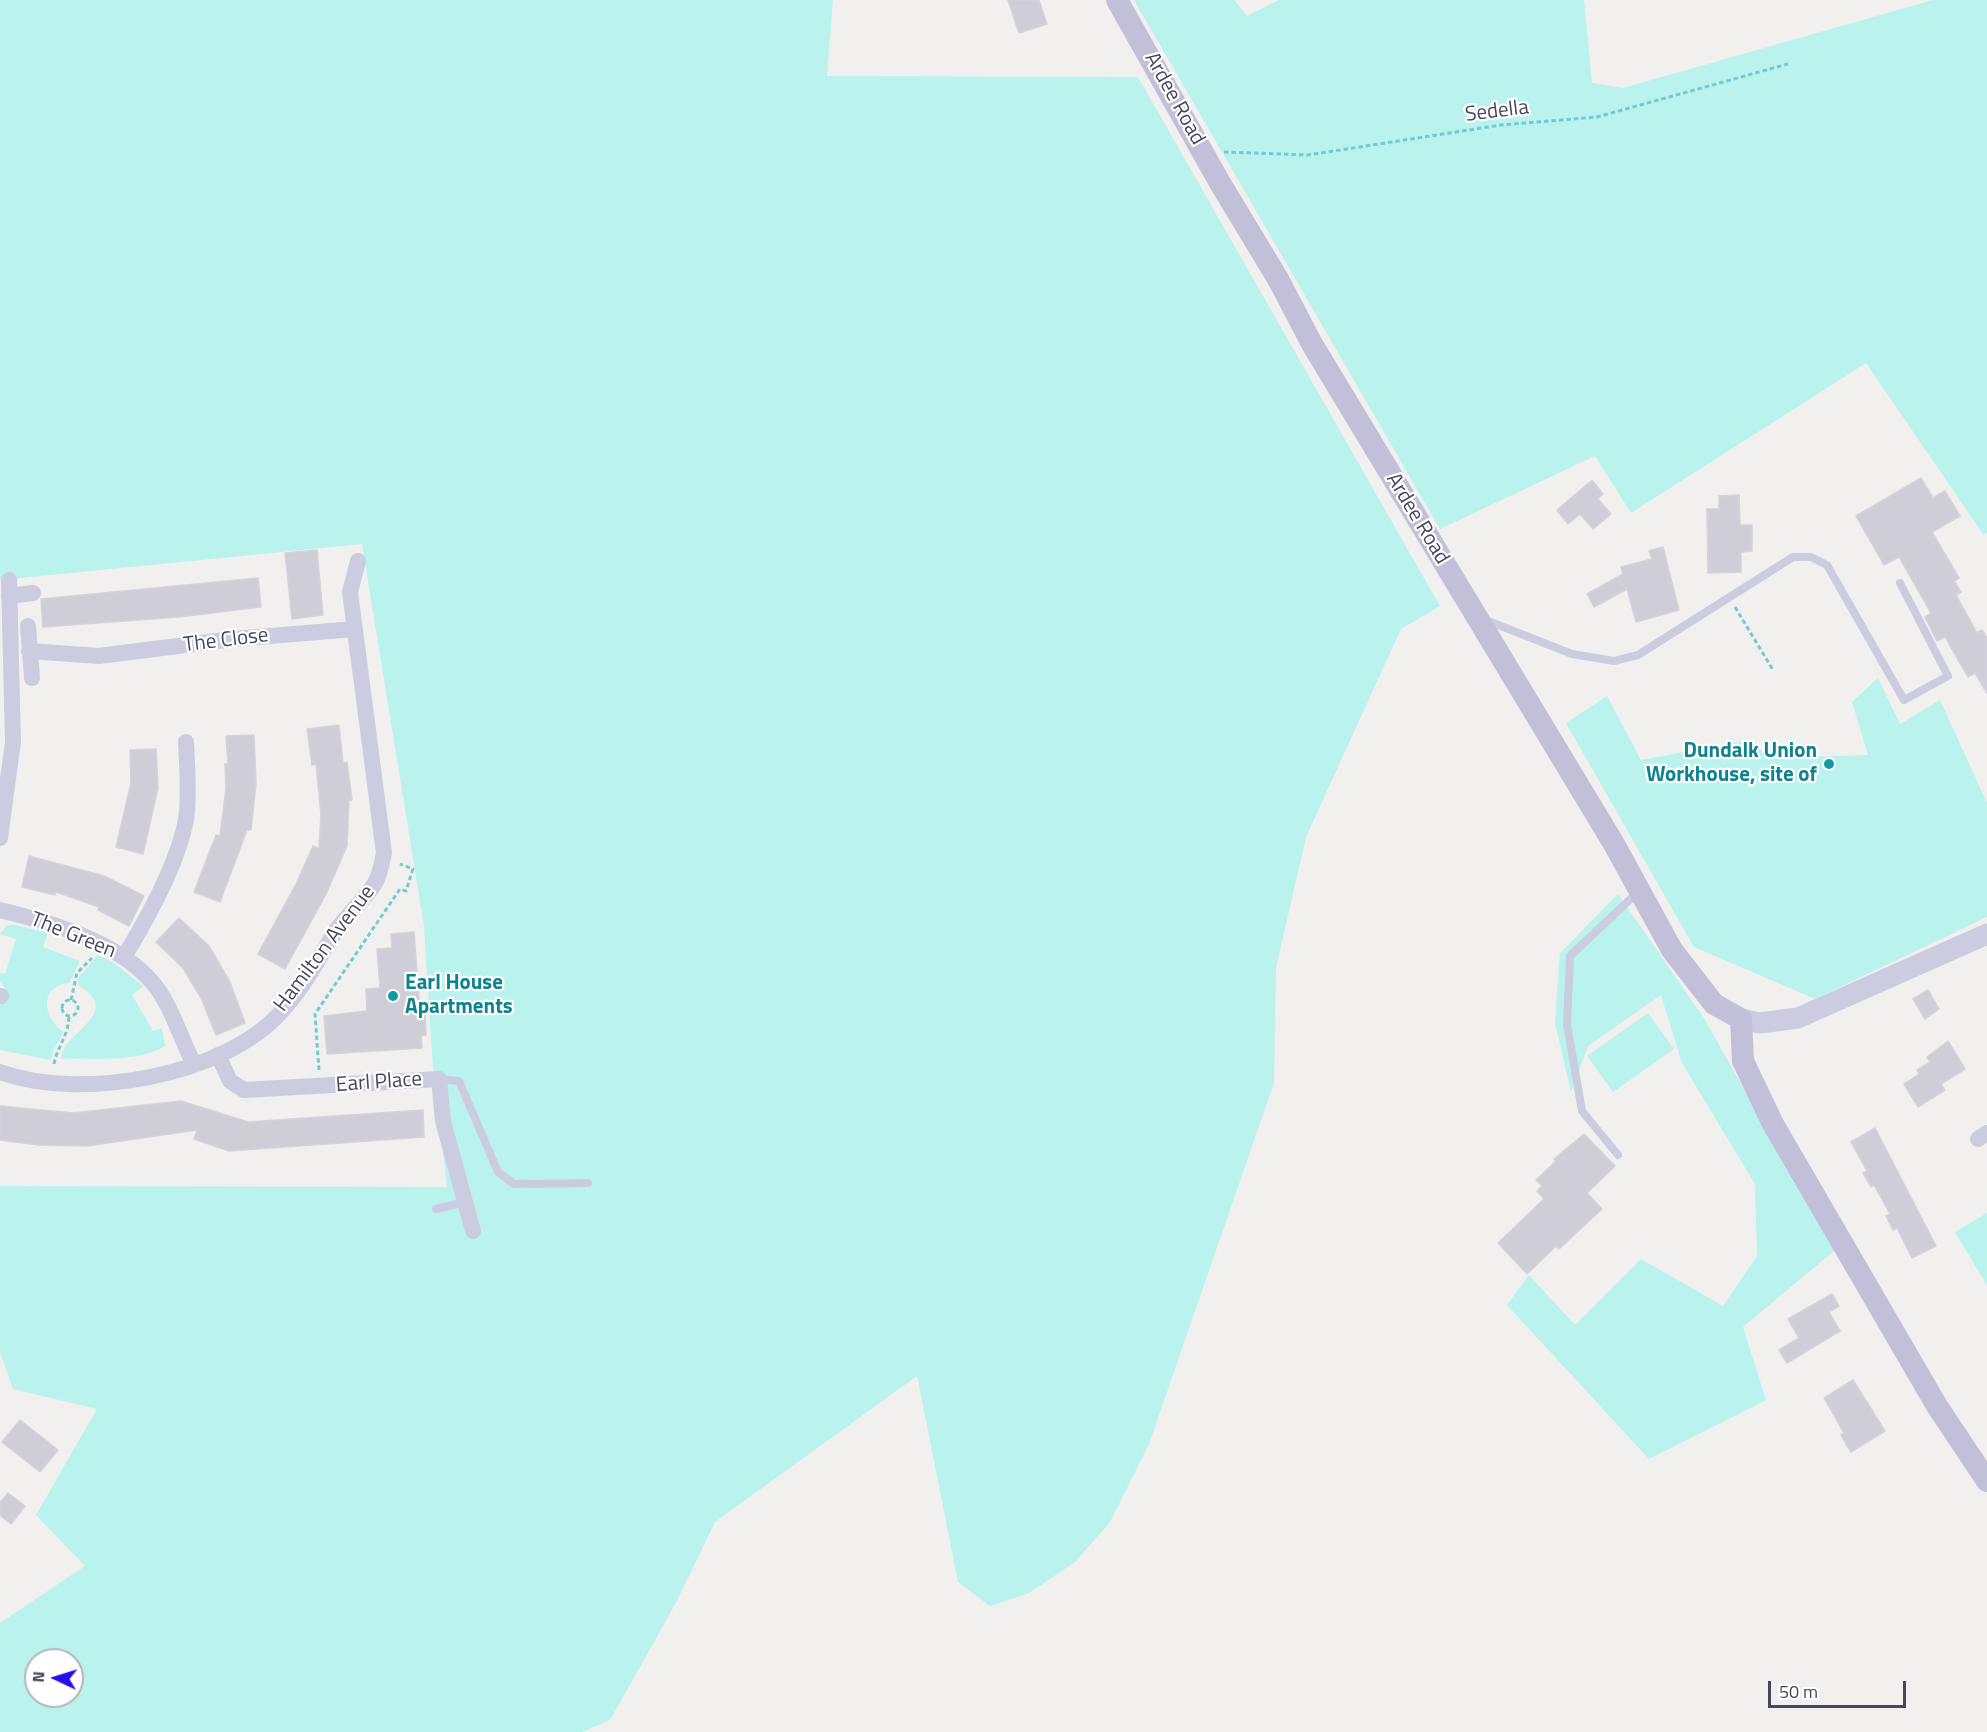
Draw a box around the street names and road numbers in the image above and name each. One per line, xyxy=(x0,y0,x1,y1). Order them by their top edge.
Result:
street label: Ardee Road xyxy=(1138,48,1210,150)
street label: Sedella xyxy=(1464,96,1530,128)
street label: Ardee Road xyxy=(1380,469,1454,569)
street label: The Close xyxy=(182,623,270,659)
street label: Hamilton Avenue xyxy=(269,881,381,1017)
street label: The Green xyxy=(27,907,119,965)
street label: Earl Place xyxy=(335,1067,423,1099)

